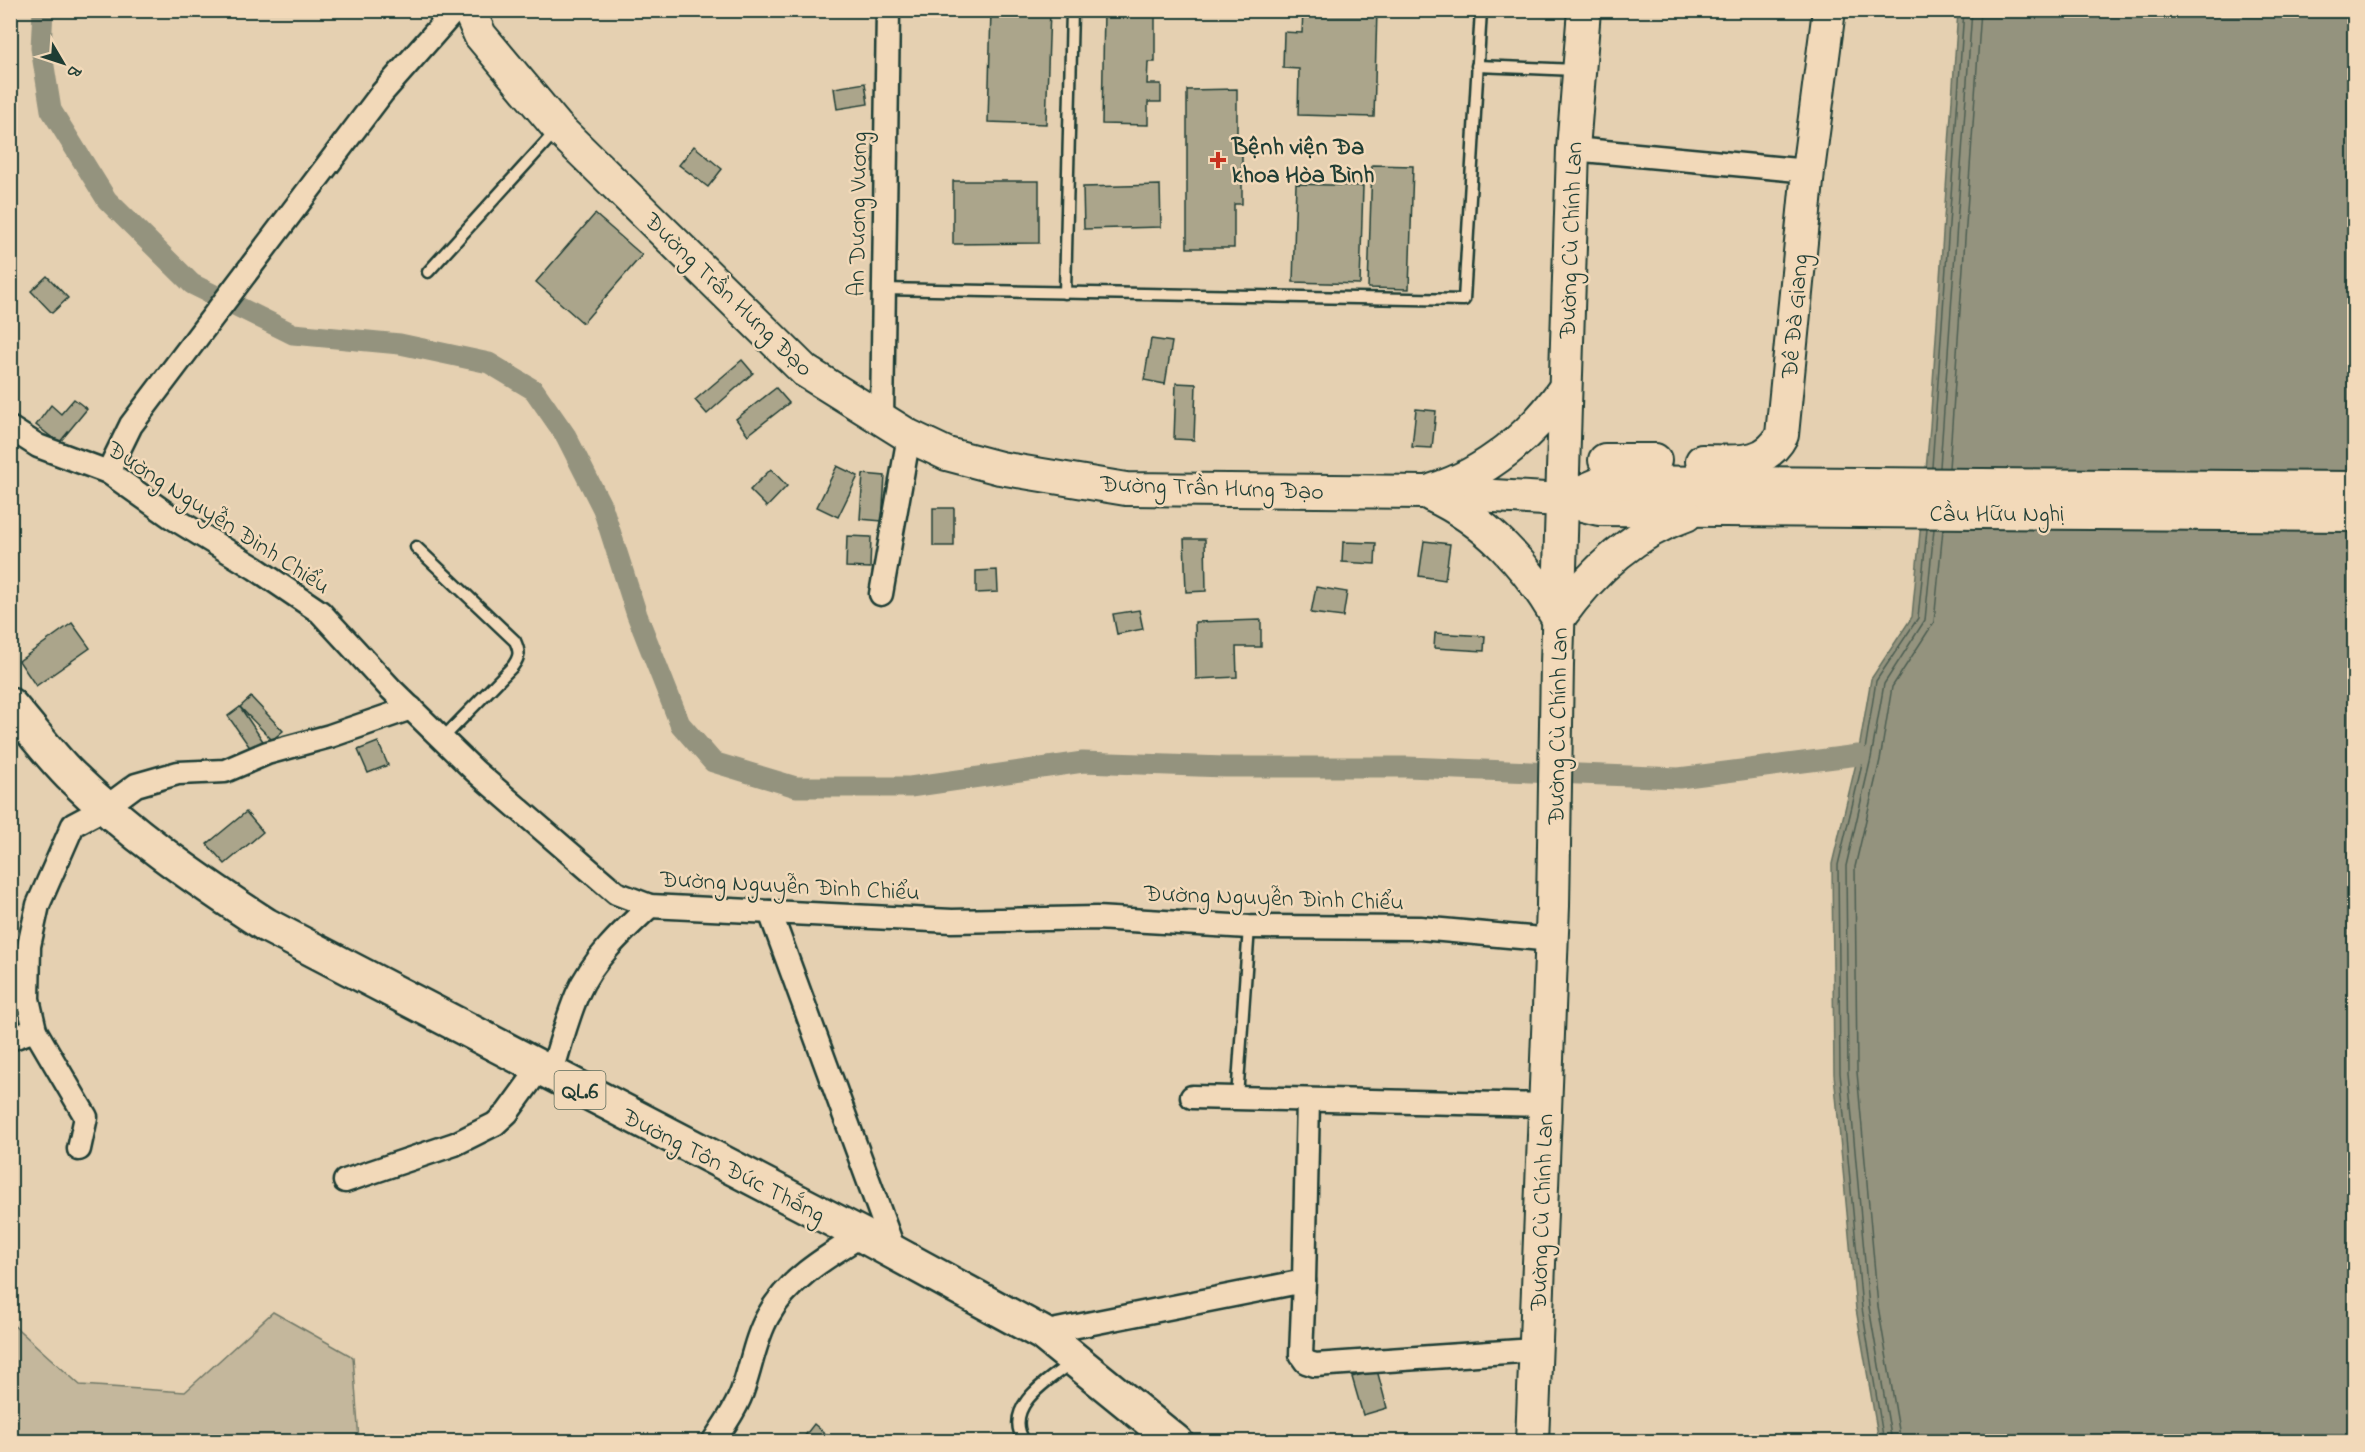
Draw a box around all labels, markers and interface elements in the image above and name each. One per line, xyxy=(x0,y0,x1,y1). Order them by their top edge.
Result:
north arrow xyxy=(33,33,93,93)
text: B xyxy=(60,59,86,83)
street label: An Dương Vương xyxy=(841,131,878,297)
place label: Bệnh viện Đa khoa Hòa Bình xyxy=(1231,131,1374,194)
street label: Đường Cù Chính Lan xyxy=(1552,141,1593,340)
marker: Bệnh viện Đa khoa Hòa Bình xyxy=(1209,151,1227,169)
street label: Đường Trần Hưng Đạo xyxy=(634,205,820,386)
street label: Đê Đà Giang xyxy=(1774,252,1819,381)
street label: Đường Nguyễn Đình Chiểu xyxy=(98,433,336,605)
street label: Đường Trần Hưng Đạo xyxy=(1099,468,1324,511)
street label: Cầu Hữu Nghị xyxy=(1930,498,2064,533)
street label: Đường Cù Chính Lan xyxy=(1540,627,1579,826)
street label: Đường Nguyễn Đình Chiểu xyxy=(658,863,921,913)
street label: Đường Nguyễn Đình Chiểu xyxy=(1142,877,1405,923)
road number: QL.6 xyxy=(554,1071,606,1109)
street label: Đường Tôn Đức Thắng xyxy=(614,1100,831,1234)
street label: Đường Cù Chính Lan xyxy=(1523,1113,1564,1312)

